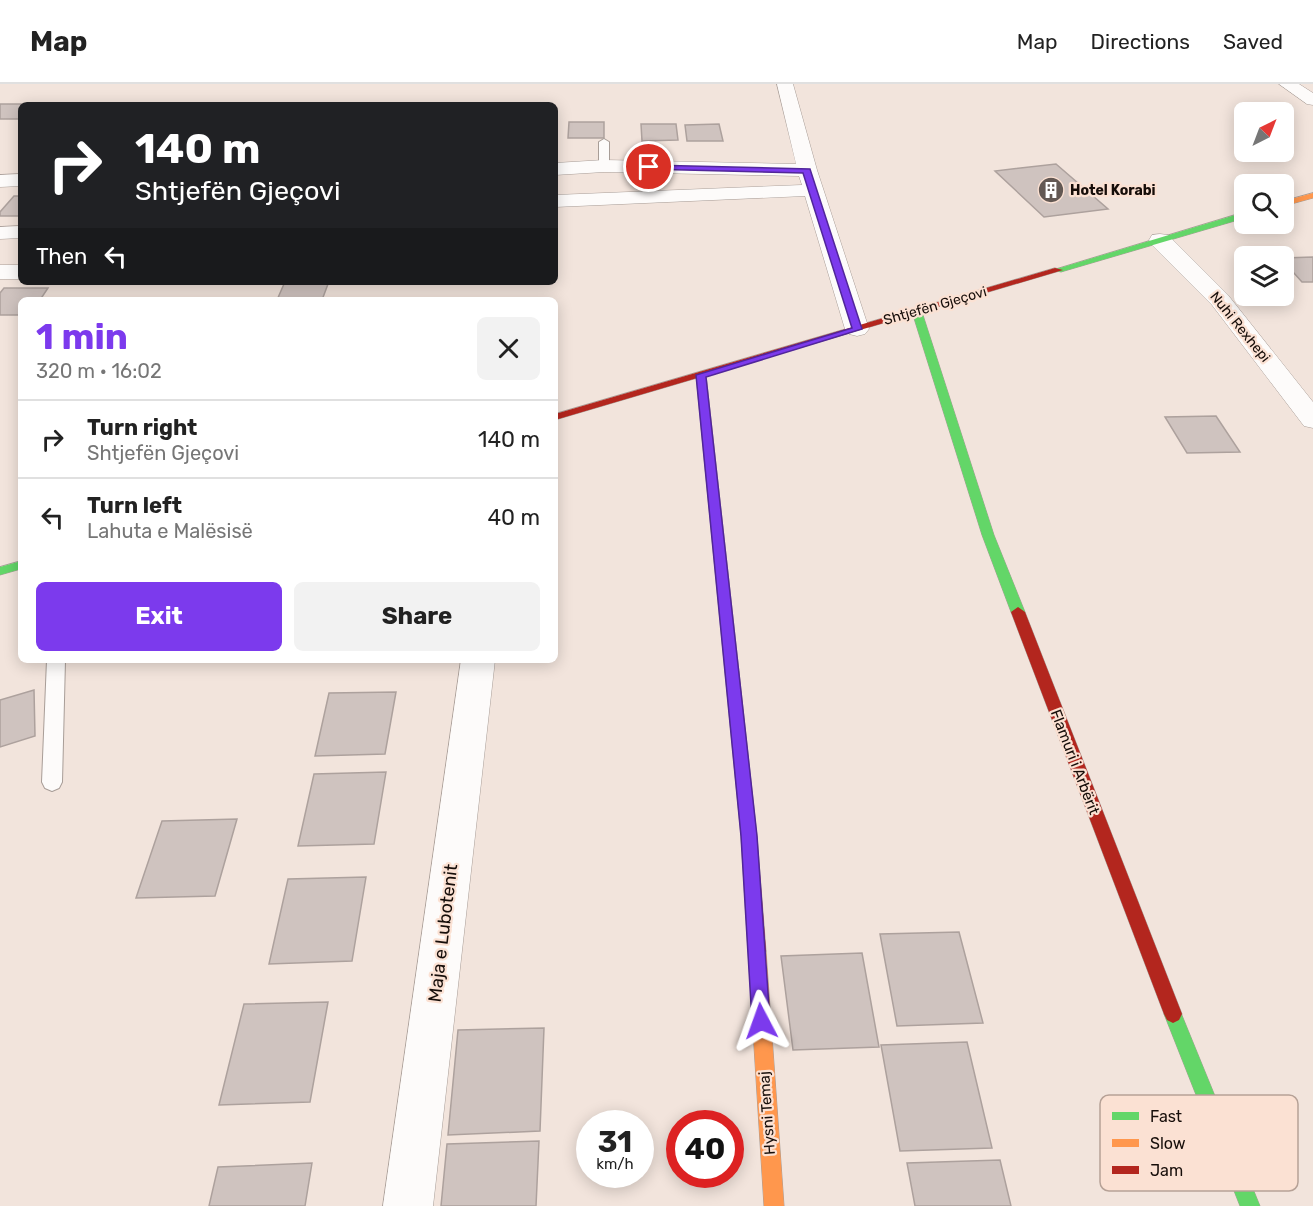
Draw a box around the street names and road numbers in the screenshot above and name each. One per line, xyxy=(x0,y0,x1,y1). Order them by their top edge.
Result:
street label: Shtjefën Gjeçovi xyxy=(881,283,989,329)
street label: Nuhi Rexhepi xyxy=(1206,288,1274,366)
street label: Flamuri i Arbërit xyxy=(1047,707,1103,817)
street label: Maja e Lubotenit xyxy=(424,863,462,1003)
street label: Hysni Temaj xyxy=(755,1071,779,1155)

